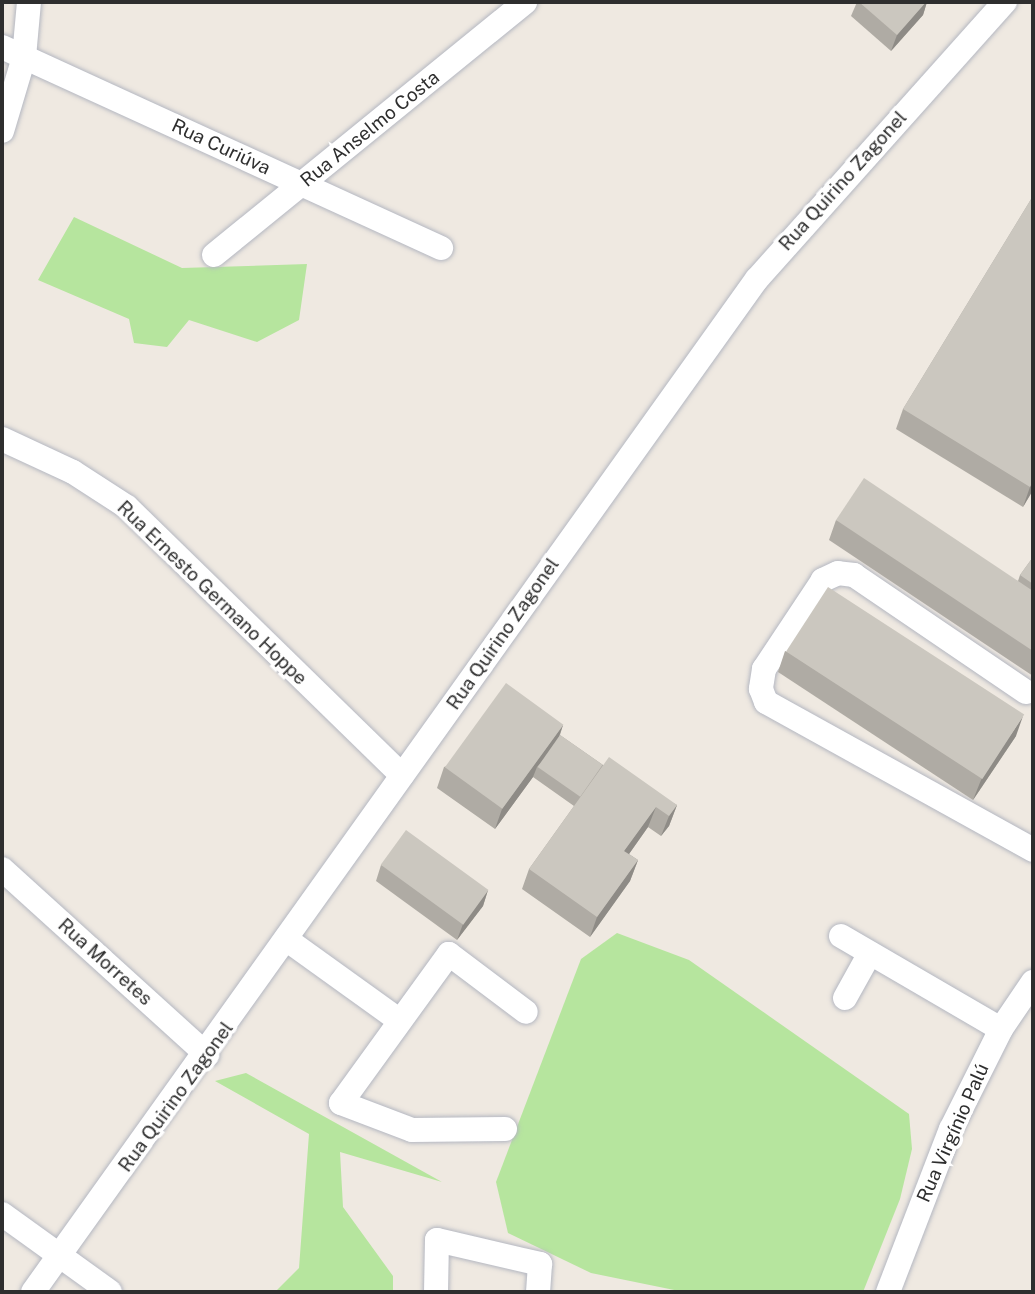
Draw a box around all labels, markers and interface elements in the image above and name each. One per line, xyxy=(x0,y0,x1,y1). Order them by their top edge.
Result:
street label: Rua Anselmo Costa xyxy=(296,66,444,192)
street label: Rua Quirino Zagonel xyxy=(774,106,912,256)
street label: Rua Curiúva xyxy=(168,114,274,180)
street label: Rua Ernesto Germano Hoppe xyxy=(112,496,312,690)
street label: Rua Quirino Zagonel xyxy=(442,554,564,714)
street label: Rua Morretes xyxy=(53,914,157,1010)
street label: Rua Quirino Zagonel xyxy=(114,1017,238,1177)
street label: Rua Virgínio Palú xyxy=(912,1060,994,1206)

